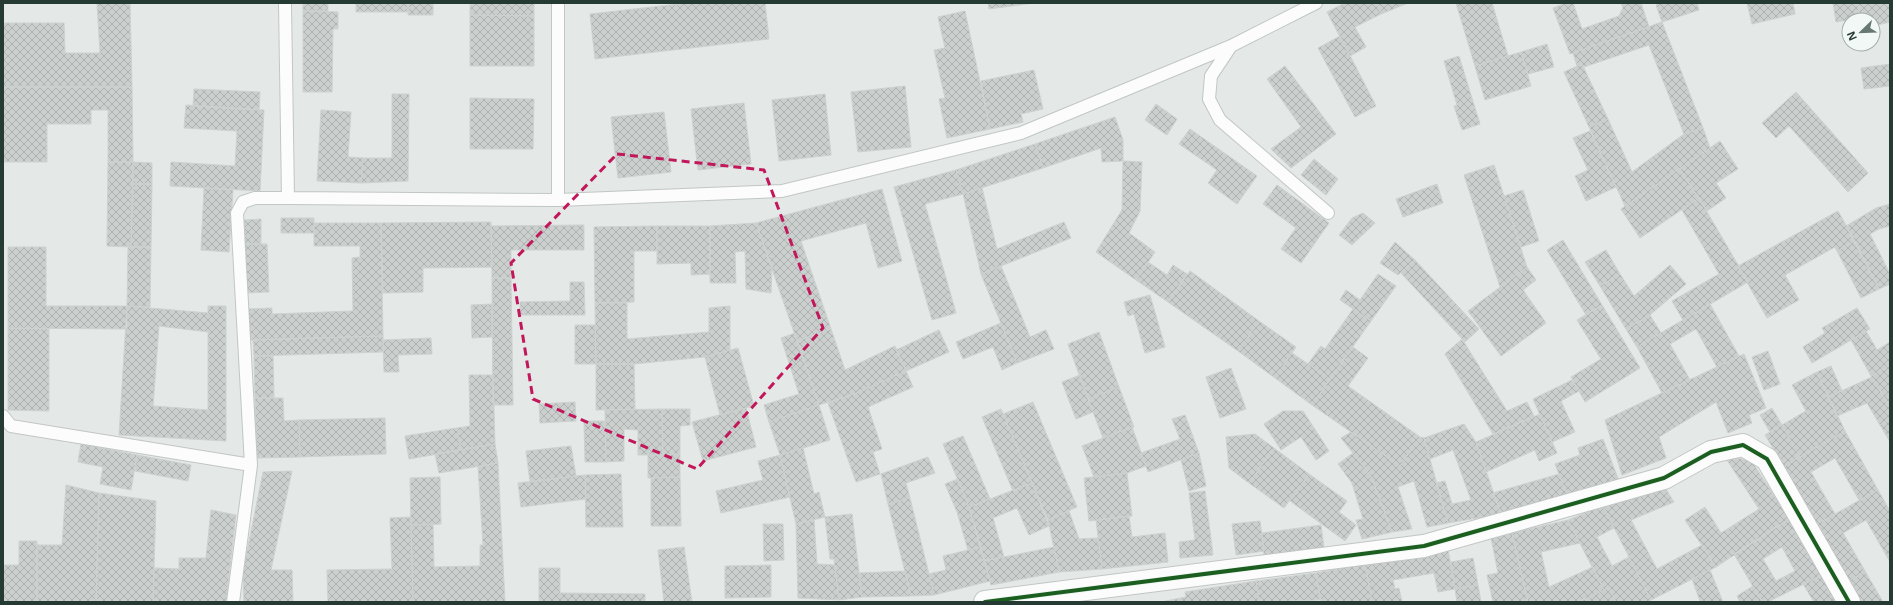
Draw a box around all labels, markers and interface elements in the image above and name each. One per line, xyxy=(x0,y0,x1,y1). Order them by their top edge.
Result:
north arrow xyxy=(1841,12,1881,52)
text: N xyxy=(1843,29,1860,43)

